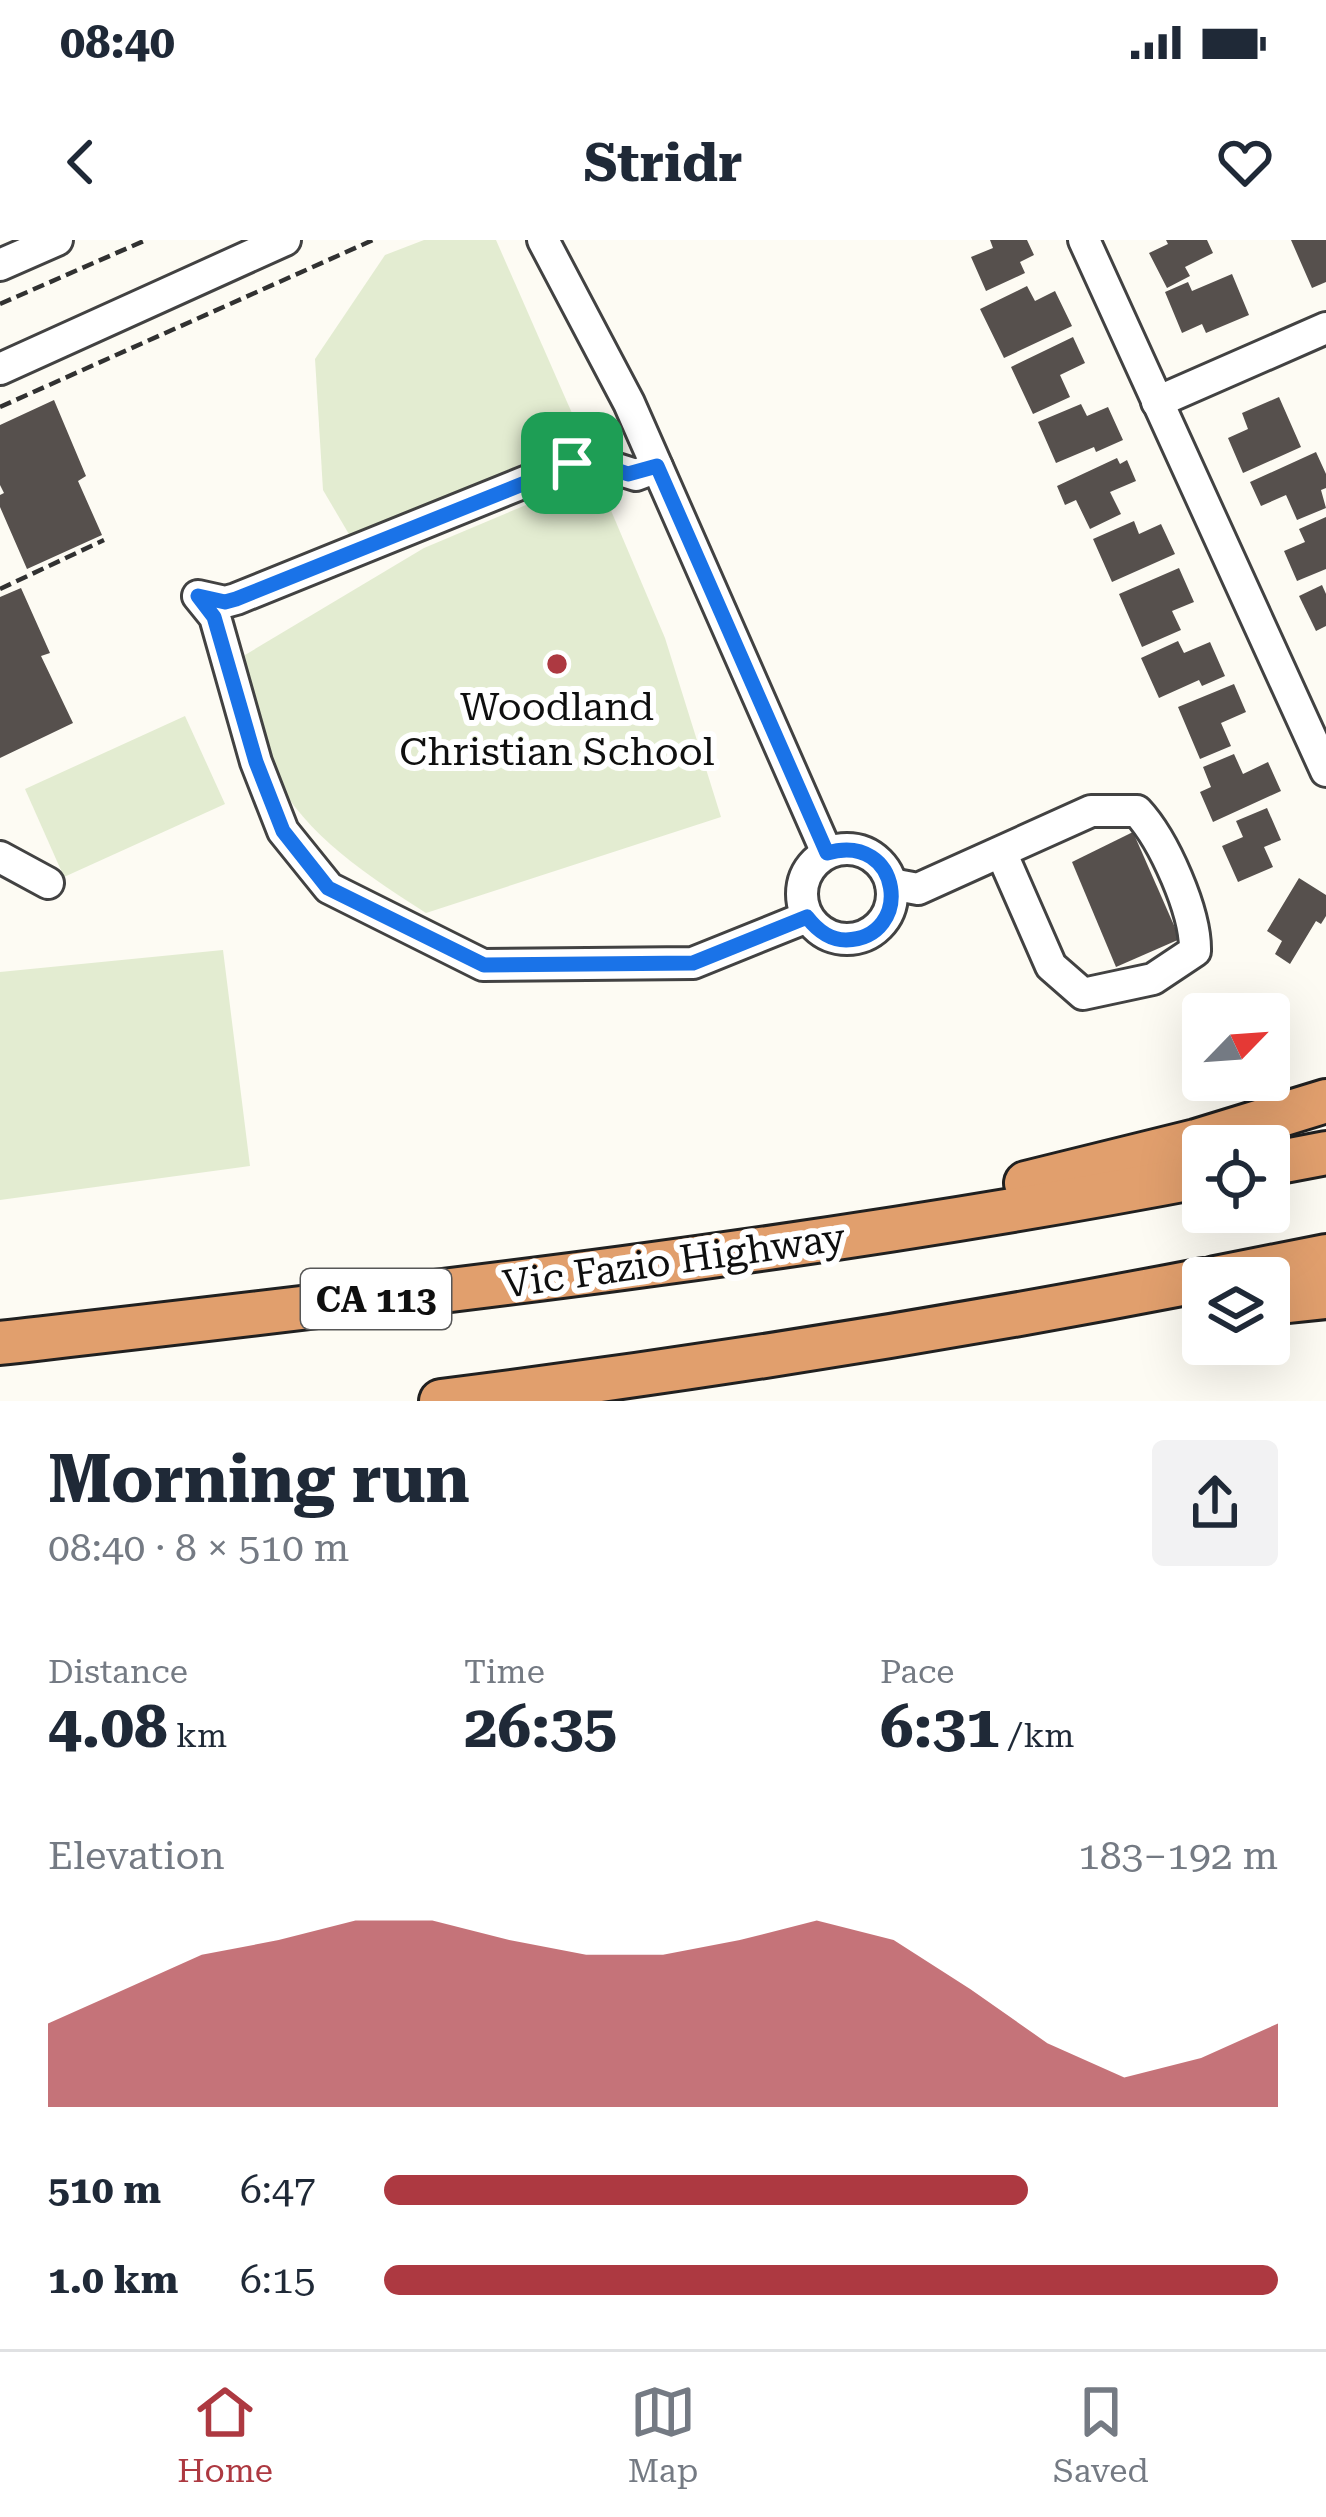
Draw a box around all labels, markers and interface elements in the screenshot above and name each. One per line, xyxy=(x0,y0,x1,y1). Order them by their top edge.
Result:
text: 08:40 xyxy=(60,16,175,69)
icon: back xyxy=(48,129,114,195)
icon: heart xyxy=(1212,129,1278,195)
text: Stridr xyxy=(583,131,743,194)
pin xyxy=(521,412,623,514)
icon: arrive xyxy=(539,430,605,496)
marker: Woodland Christian School xyxy=(544,651,570,677)
place label: Woodland Christian School xyxy=(399,684,715,775)
north arrow xyxy=(1182,993,1290,1101)
map controls xyxy=(1182,993,1290,1365)
button: locate xyxy=(1182,1125,1290,1233)
street label: Vic Fazio Highway xyxy=(500,1214,848,1308)
button: layers xyxy=(1182,1257,1290,1365)
road number: CA 113 xyxy=(301,1269,451,1329)
button: share xyxy=(1152,1440,1278,1566)
text: Morning run xyxy=(48,1441,470,1518)
text: 08:40 · 8 × 510 m xyxy=(48,1525,349,1571)
text: Distance xyxy=(48,1652,188,1691)
text: Time xyxy=(464,1652,545,1691)
text: Pace xyxy=(880,1652,954,1691)
text: 4.08 xyxy=(48,1691,168,1762)
text: 26:35 xyxy=(464,1691,617,1762)
text: 6:31 xyxy=(880,1691,1000,1762)
text: km xyxy=(168,1716,227,1755)
text: /km xyxy=(1000,1716,1074,1755)
text: Elevation xyxy=(48,1833,225,1879)
text: 183–192 m xyxy=(1078,1833,1278,1879)
text: 510 m xyxy=(48,2167,161,2213)
text: 6:47 xyxy=(240,2167,316,2213)
text: 1.0 km xyxy=(48,2257,178,2303)
text: 6:15 xyxy=(240,2257,316,2303)
tab: Home xyxy=(177,2379,273,2490)
tab: Map xyxy=(628,2379,698,2490)
tab: Saved xyxy=(1053,2379,1149,2490)

